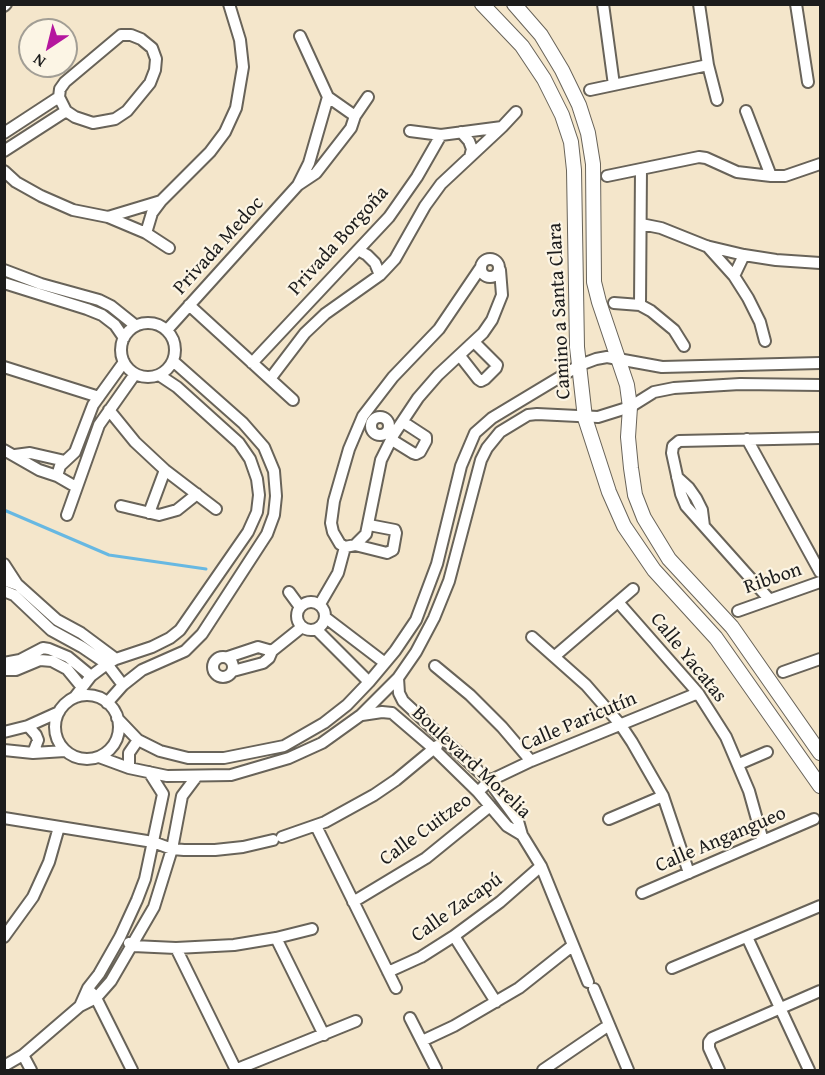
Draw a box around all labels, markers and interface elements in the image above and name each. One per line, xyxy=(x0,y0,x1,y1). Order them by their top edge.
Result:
north arrow xyxy=(18,18,78,78)
text: N xyxy=(28,48,50,74)
street label: Privada Borgoña xyxy=(284,181,394,301)
street label: Privada Medoc xyxy=(169,192,269,300)
street label: Camino a Santa Clara xyxy=(543,222,577,400)
street label: Ribbon xyxy=(741,558,805,600)
street label: Calle Yacatas xyxy=(645,608,731,708)
street label: Calle Paricutín xyxy=(518,687,640,757)
street label: Boulevard Morelia xyxy=(406,702,536,824)
street label: Calle Cuitzeo xyxy=(375,789,477,871)
street label: Calle Angangueo xyxy=(652,802,790,878)
street label: Calle Zacapú xyxy=(407,868,507,948)

